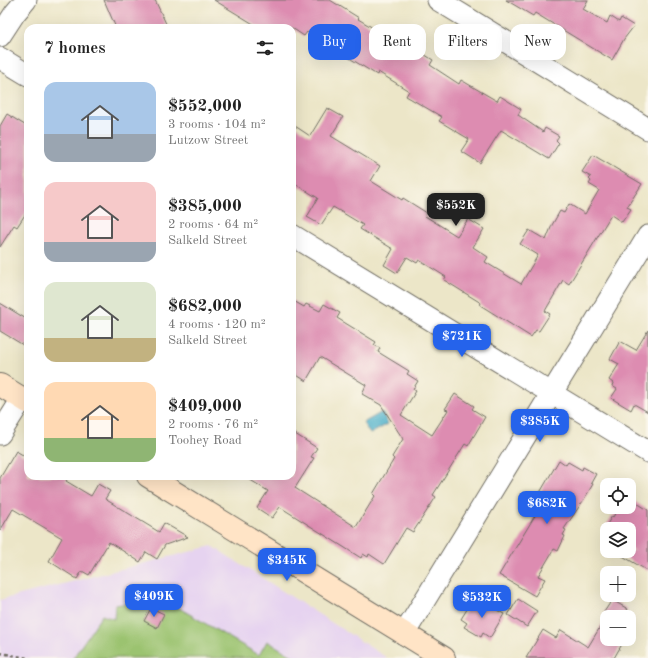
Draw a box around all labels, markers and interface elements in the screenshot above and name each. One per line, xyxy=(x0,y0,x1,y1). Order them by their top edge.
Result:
chip: Buy xyxy=(308,24,361,60)
chip: Rent xyxy=(369,24,426,60)
chip: Filters xyxy=(434,24,502,60)
chip: New xyxy=(510,24,566,60)
icon: filters xyxy=(254,37,276,59)
text: 7 homes xyxy=(44,40,106,57)
icon: home xyxy=(76,98,124,146)
text: $552,000 xyxy=(168,98,242,115)
text: 3 rooms · 104 m² xyxy=(168,118,266,131)
text: Lutzow Street xyxy=(168,134,248,147)
pin: $552K xyxy=(428,193,484,227)
icon: home xyxy=(76,198,124,246)
text: $385,000 xyxy=(168,198,242,215)
text: $552K xyxy=(436,199,476,212)
text: 2 rooms · 64 m² xyxy=(168,218,258,231)
text: Salkeld Street xyxy=(168,234,247,247)
icon: home xyxy=(76,298,124,346)
text: $682,000 xyxy=(168,298,242,315)
text: 4 rooms · 120 m² xyxy=(168,318,266,331)
pin: $721K xyxy=(434,324,490,358)
text: $721K xyxy=(442,330,482,343)
text: Salkeld Street xyxy=(168,334,247,347)
icon: home xyxy=(76,398,124,446)
text: $409,000 xyxy=(168,398,242,415)
pin: $385K xyxy=(512,409,568,443)
text: $385K xyxy=(520,415,560,428)
text: 2 rooms · 76 m² xyxy=(168,418,258,431)
text: Toohey Road xyxy=(168,434,242,447)
map controls xyxy=(600,478,636,646)
button: locate xyxy=(600,478,636,514)
pin: $682K xyxy=(519,491,575,525)
text: $682K xyxy=(527,497,567,510)
button: layers xyxy=(600,522,636,558)
pin: $345K xyxy=(259,548,315,582)
text: $345K xyxy=(267,554,307,567)
button: + xyxy=(600,566,636,602)
pin: $409K xyxy=(126,584,182,618)
pin: $532K xyxy=(454,585,510,619)
text: $409K xyxy=(134,590,174,603)
text: $532K xyxy=(462,591,502,604)
button: − xyxy=(600,610,636,646)

